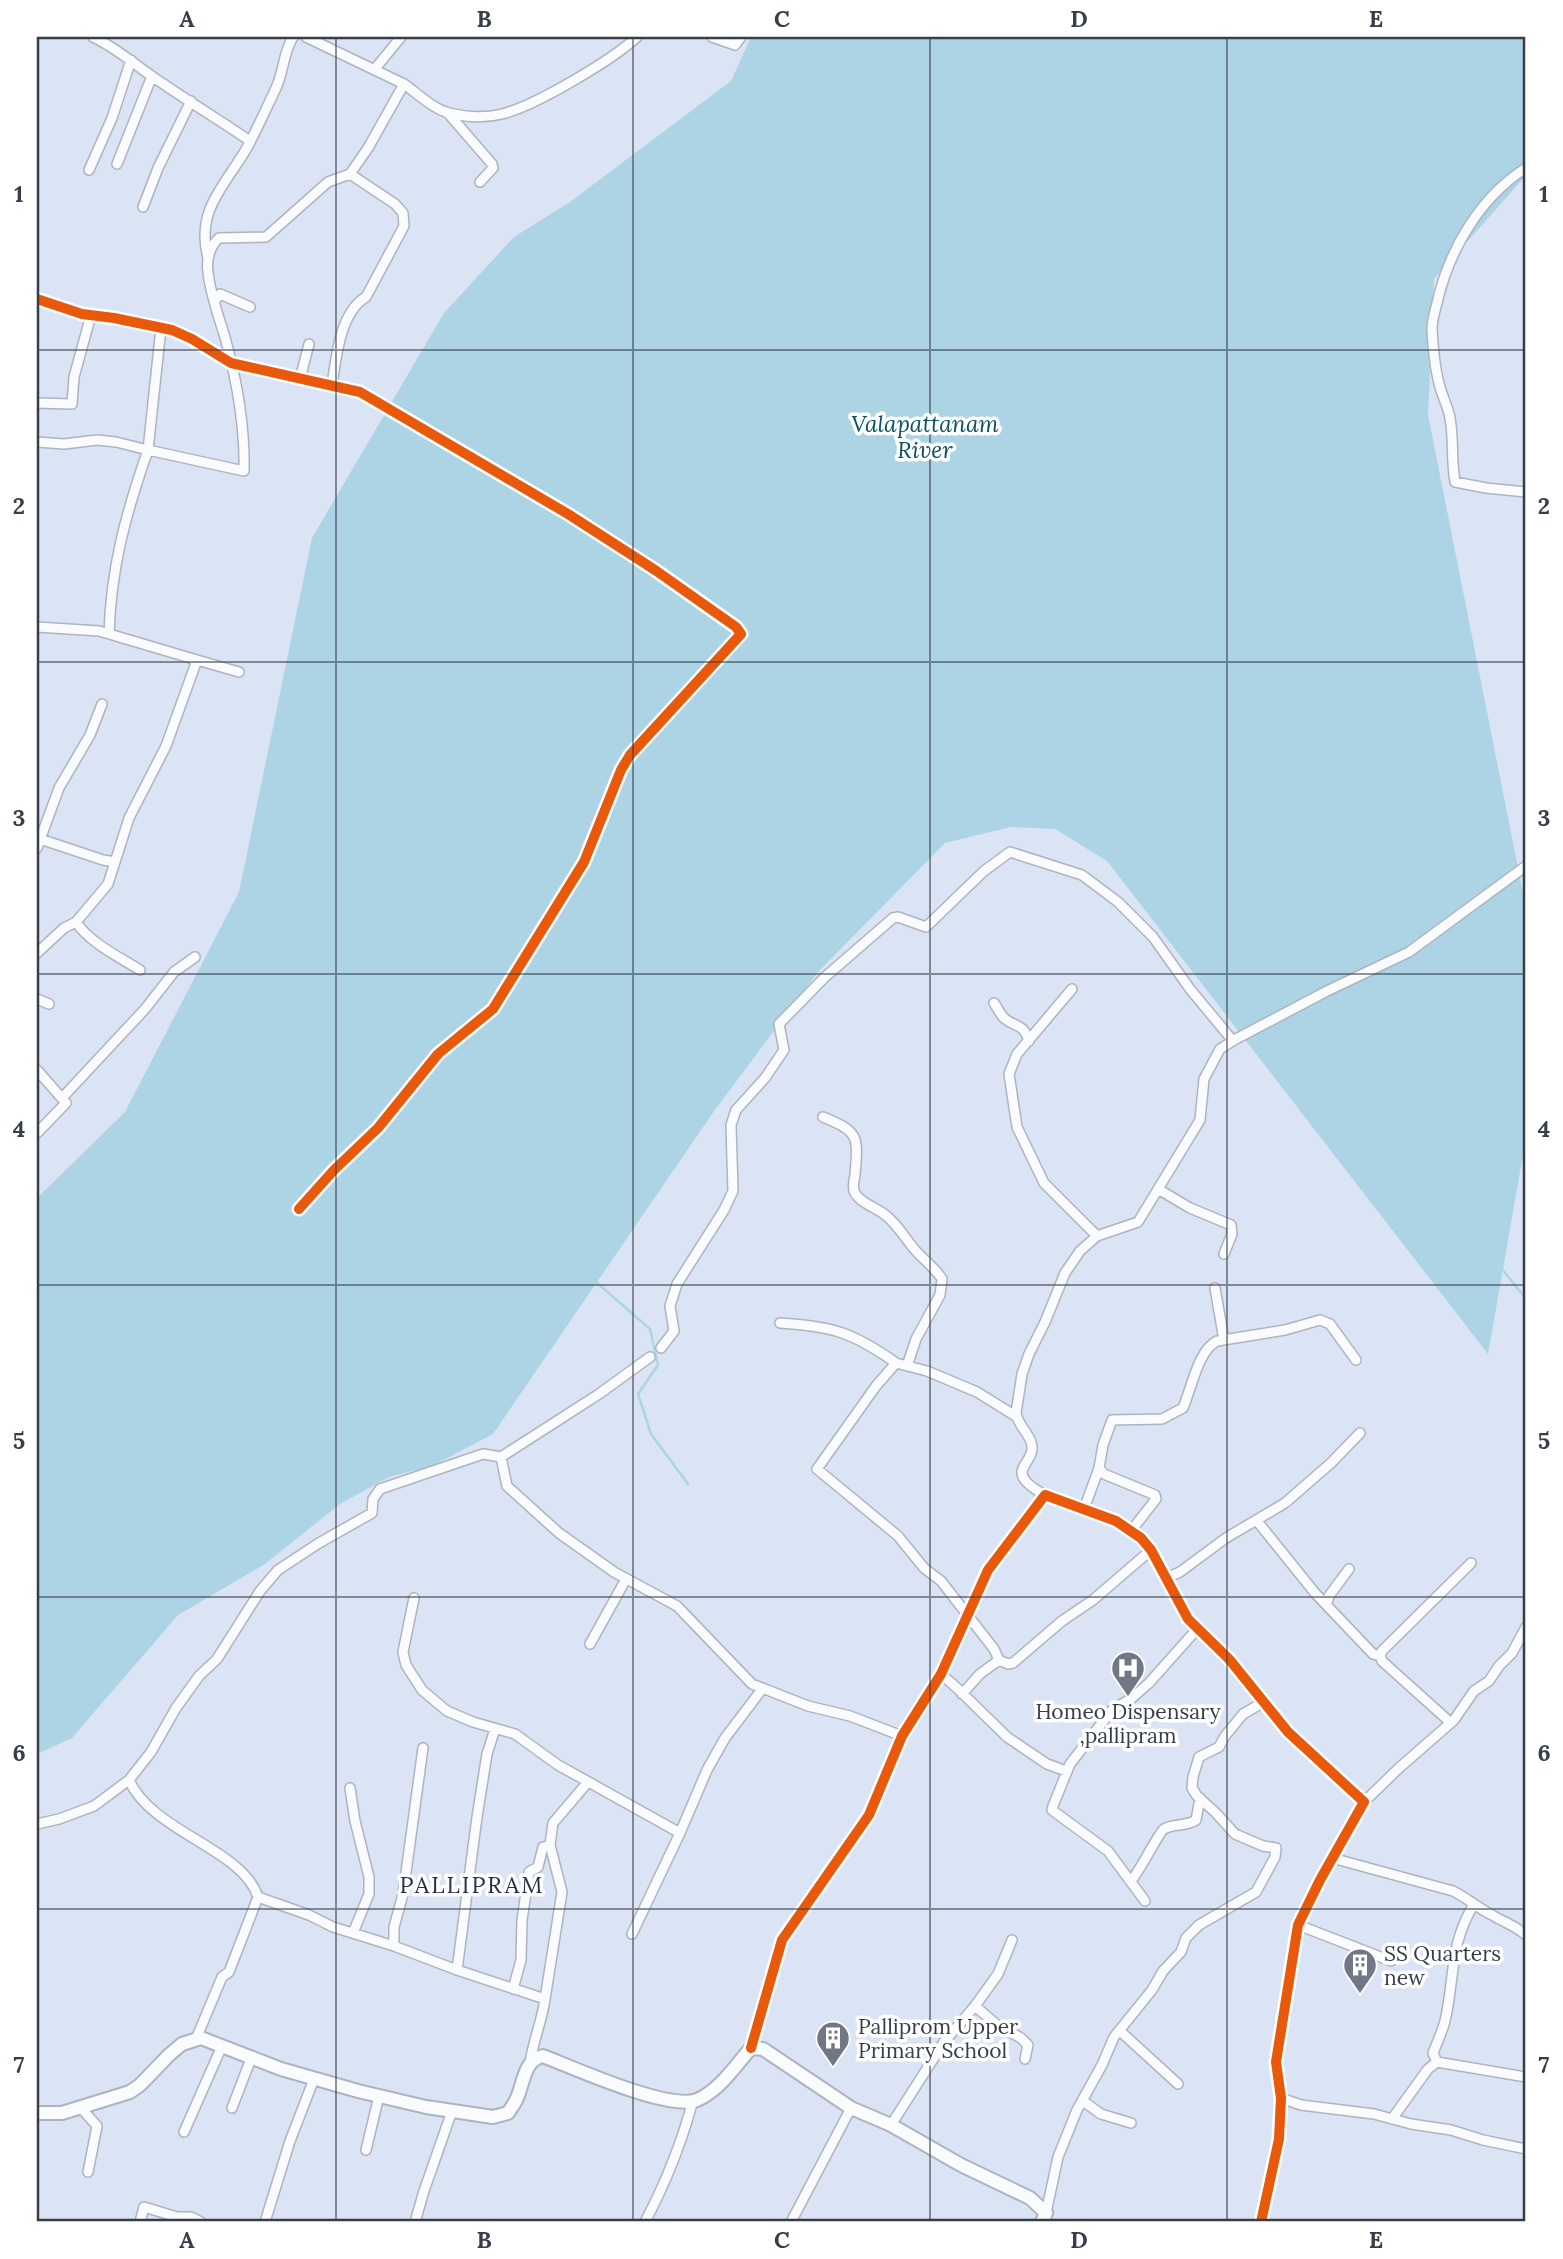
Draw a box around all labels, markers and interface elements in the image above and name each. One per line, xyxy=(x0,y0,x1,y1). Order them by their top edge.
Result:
text: A xyxy=(179,4,195,33)
text: B xyxy=(476,4,492,33)
text: C xyxy=(774,4,790,33)
text: D xyxy=(1070,4,1088,33)
text: E xyxy=(1369,4,1383,33)
text: 1 xyxy=(14,179,24,208)
text: 1 xyxy=(1539,179,1549,208)
water label: Valapattanam River xyxy=(851,409,999,464)
text: 2 xyxy=(13,491,25,520)
text: 2 xyxy=(1538,491,1550,520)
text: 3 xyxy=(13,803,25,832)
text: 3 xyxy=(1538,803,1550,832)
text: 4 xyxy=(13,1114,25,1143)
text: 4 xyxy=(1538,1114,1550,1143)
text: 5 xyxy=(13,1426,25,1455)
text: 5 xyxy=(1538,1426,1550,1455)
hospital icon: Homeo Dispensary ,pallipram xyxy=(1109,1649,1147,1698)
place label: Homeo Dispensary ,pallipram xyxy=(1035,1698,1221,1749)
text: 6 xyxy=(12,1738,26,1767)
text: 6 xyxy=(1537,1738,1551,1767)
district label: PALLIPRAM xyxy=(400,1870,544,1899)
place label: SS Quarters new xyxy=(1384,1940,1501,1991)
building icon: SS Quarters new xyxy=(1341,1946,1379,1995)
place label: Palliprom Upper Primary School xyxy=(858,2013,1018,2064)
building icon: Palliprom Upper Primary School xyxy=(814,2019,852,2068)
text: 7 xyxy=(14,2050,25,2079)
text: 7 xyxy=(1539,2050,1550,2079)
text: A xyxy=(179,2225,195,2254)
text: B xyxy=(476,2225,492,2254)
text: C xyxy=(774,2225,790,2254)
text: D xyxy=(1070,2225,1088,2254)
text: E xyxy=(1369,2225,1383,2254)

